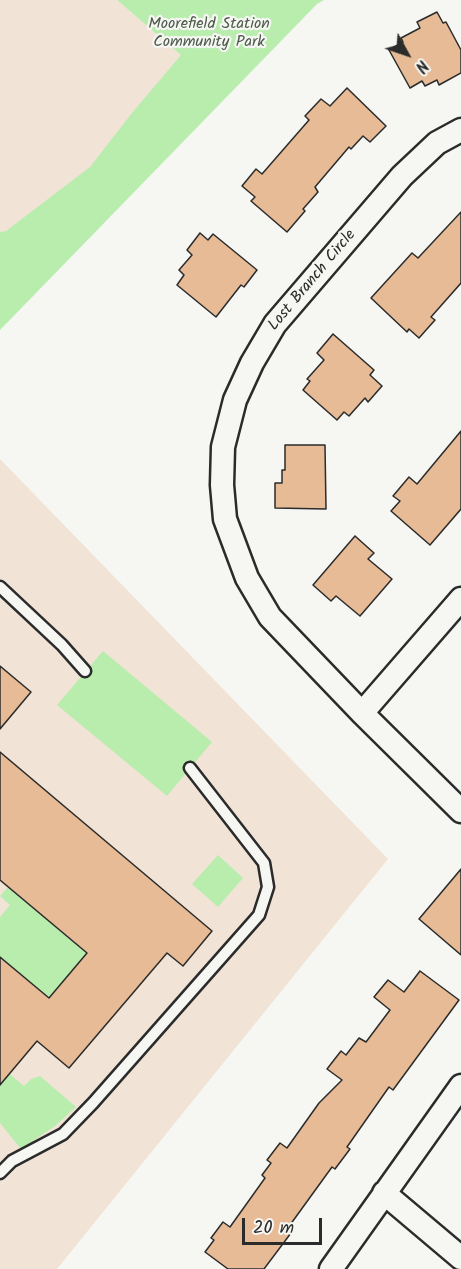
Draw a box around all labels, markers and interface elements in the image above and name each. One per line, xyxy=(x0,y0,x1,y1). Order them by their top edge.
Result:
park label: Moorefield Station Community Park xyxy=(148,15,270,53)
north arrow xyxy=(377,24,437,84)
text: N xyxy=(408,54,434,78)
street label: Lost Branch Circle xyxy=(265,227,361,335)
scale bar xyxy=(245,1206,324,1244)
text: 20 m xyxy=(253,1214,294,1243)

